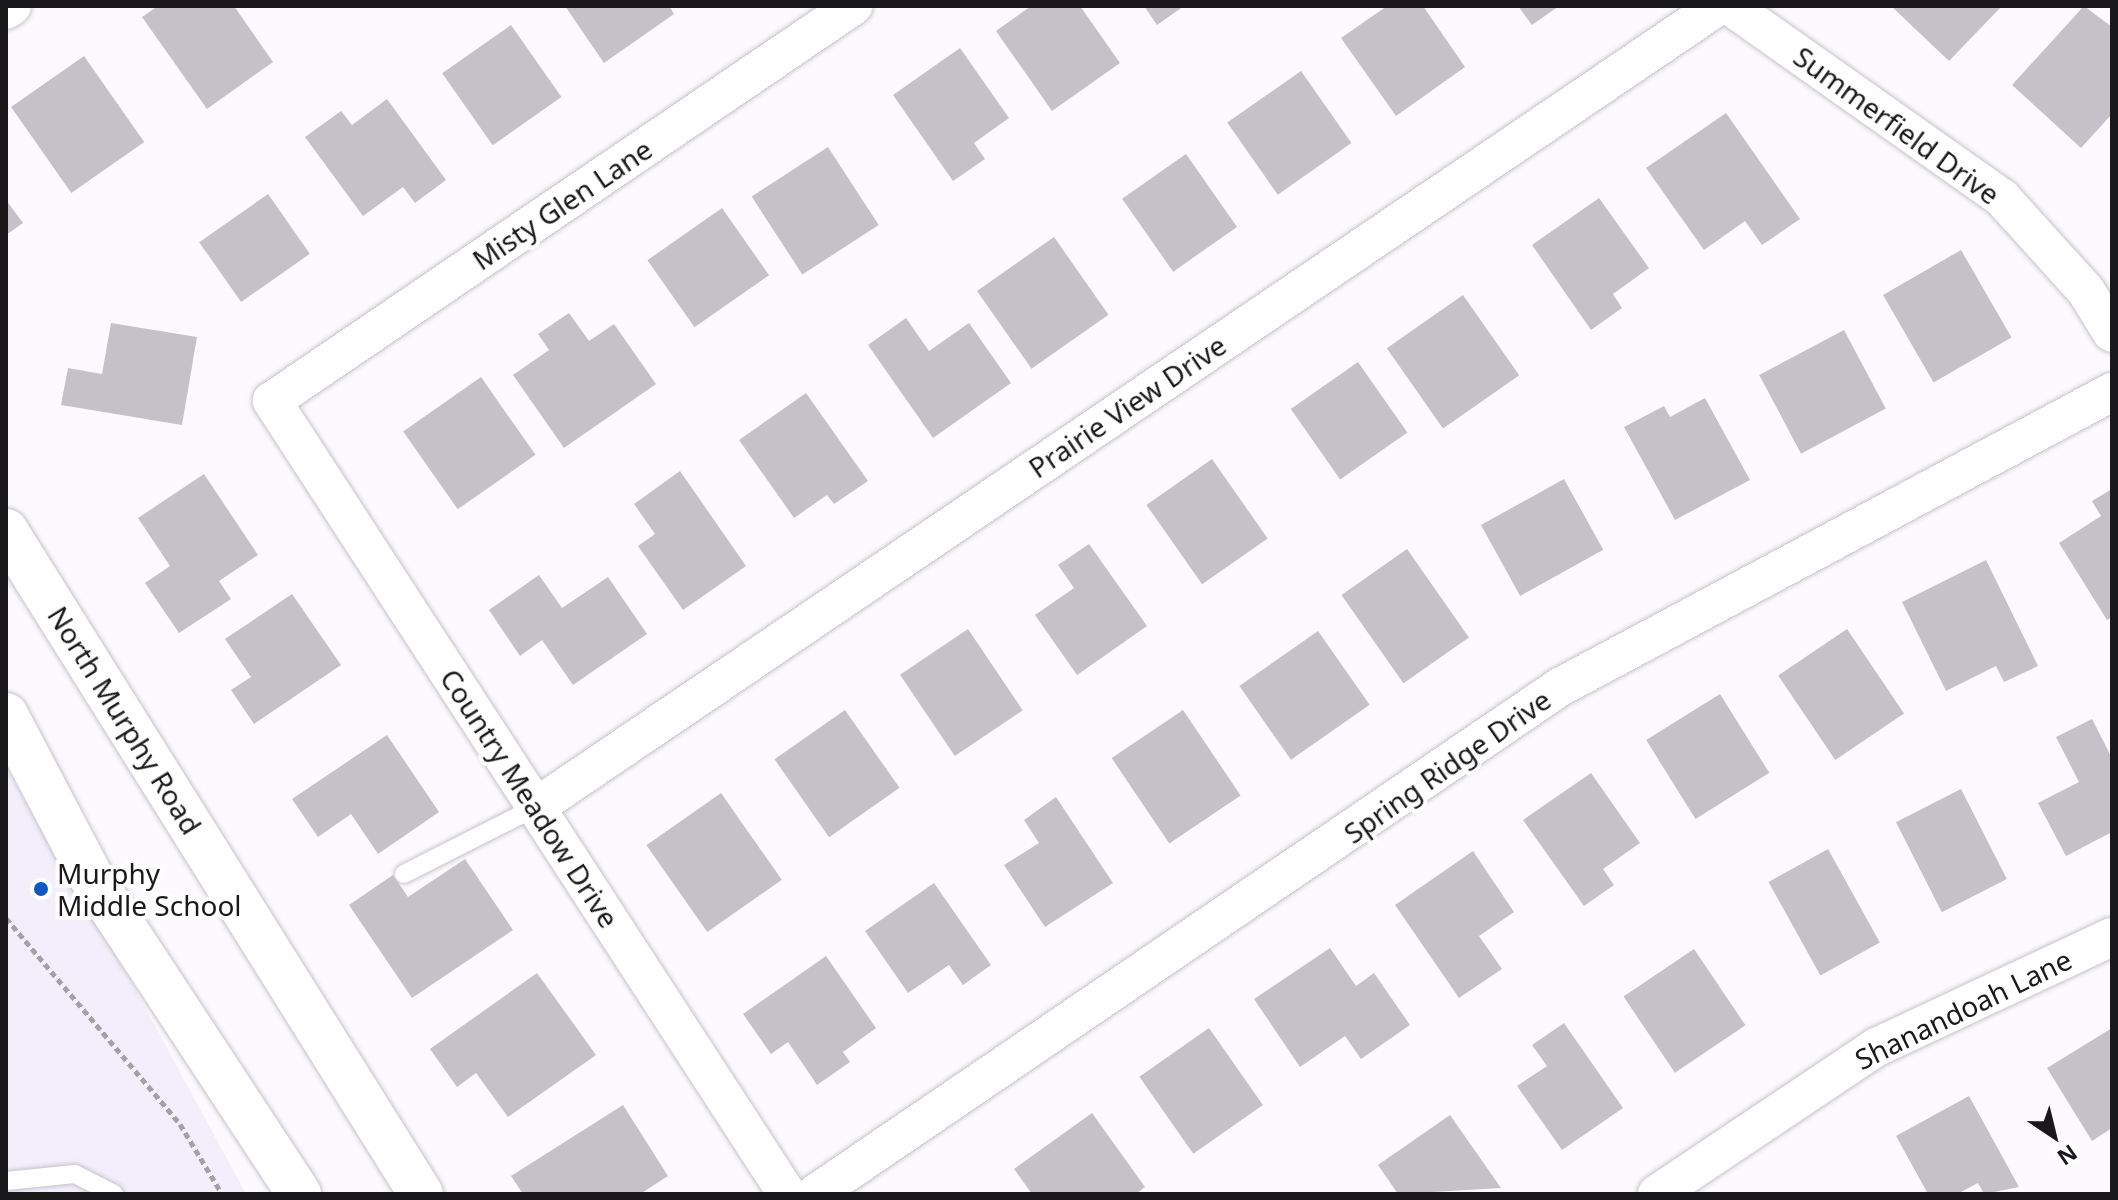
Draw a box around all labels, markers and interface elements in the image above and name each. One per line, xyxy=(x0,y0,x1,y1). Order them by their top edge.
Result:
street label: Summerfield Drive xyxy=(1788,39,2006,211)
street label: Misty Glen Lane xyxy=(466,132,658,276)
street label: Prairie View Drive xyxy=(1022,328,1232,484)
street label: North Murphy Road xyxy=(41,600,209,840)
street label: Country Meadow Drive xyxy=(434,662,626,934)
street label: Spring Ridge Drive xyxy=(1337,682,1557,850)
place label: Murphy Middle School xyxy=(57,856,242,922)
marker: Murphy Middle School xyxy=(32,880,50,898)
street label: Shanandoah Lane xyxy=(1849,942,2077,1076)
north arrow xyxy=(2014,1096,2094,1176)
text: N xyxy=(2052,1138,2084,1173)

